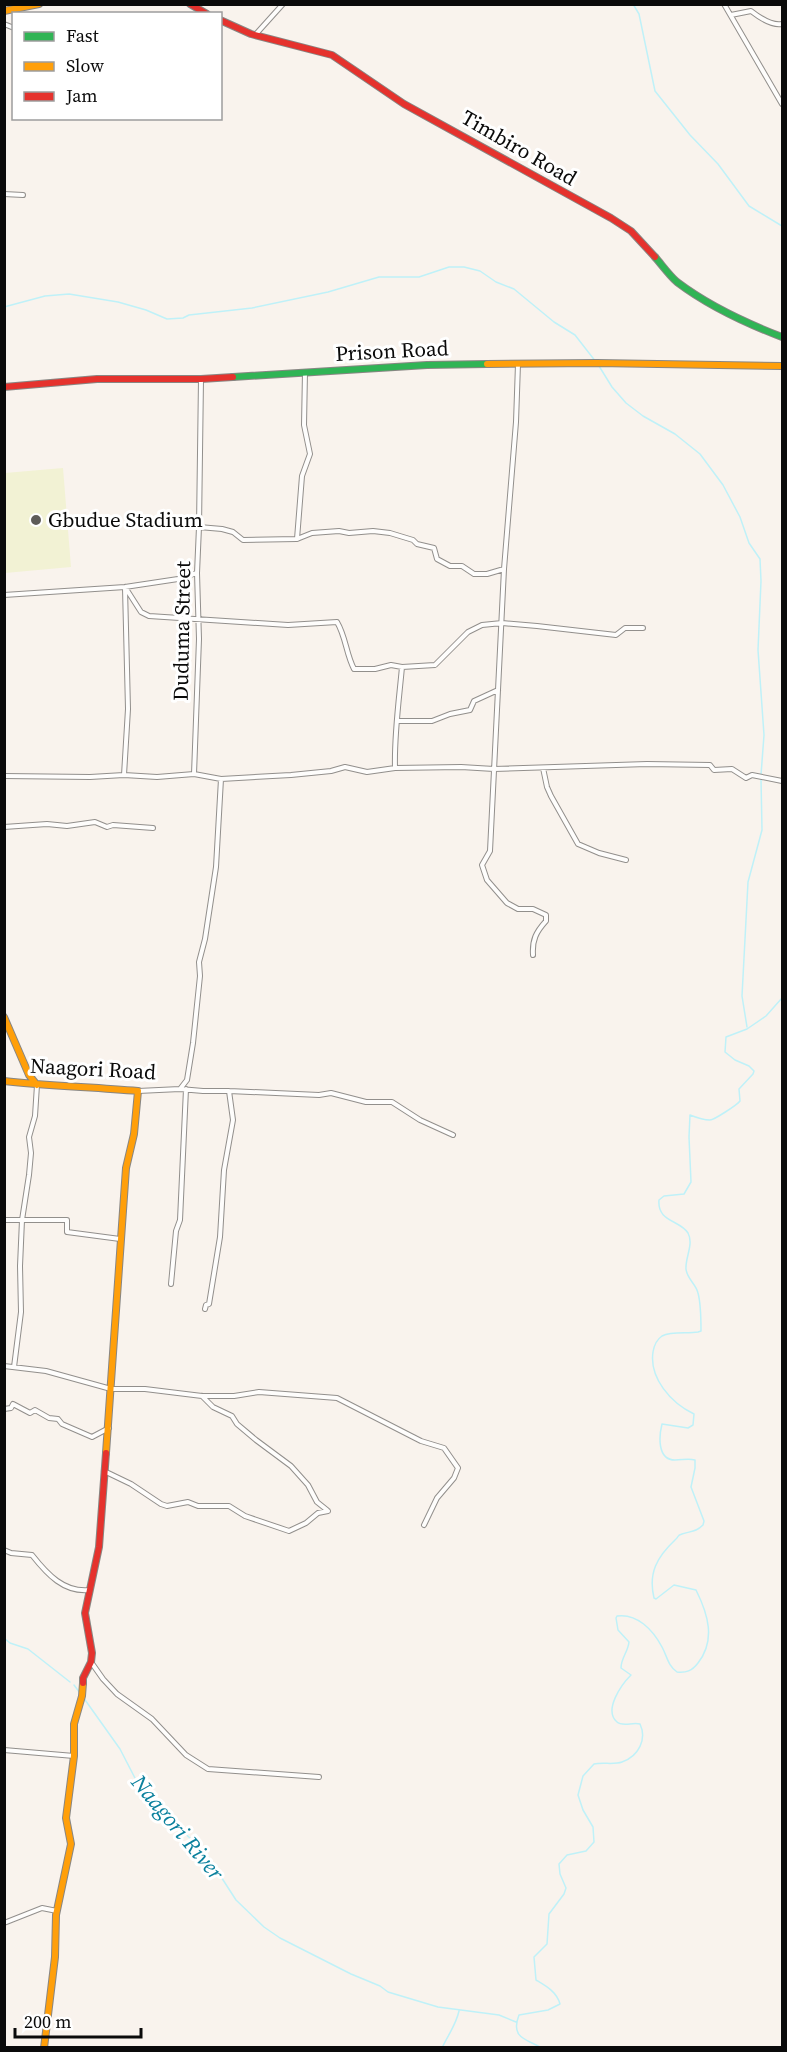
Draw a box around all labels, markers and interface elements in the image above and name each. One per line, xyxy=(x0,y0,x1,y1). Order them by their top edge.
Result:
legend xyxy=(12,12,222,120)
text: Fast xyxy=(66,23,99,48)
text: Slow xyxy=(66,53,104,78)
text: Jam xyxy=(65,83,98,108)
street label: Timbiro Road xyxy=(456,103,582,192)
street label: Prison Road xyxy=(335,333,449,368)
place label: Gbudue Stadium xyxy=(48,505,203,534)
marker: Gbudue Stadium xyxy=(29,513,43,527)
street label: Duduma Street xyxy=(166,561,197,701)
street label: Naagori Road xyxy=(29,1051,157,1086)
water label: Naagori River xyxy=(124,1767,232,1887)
scale bar xyxy=(15,2001,141,2039)
text: 200 m xyxy=(24,2009,71,2034)

